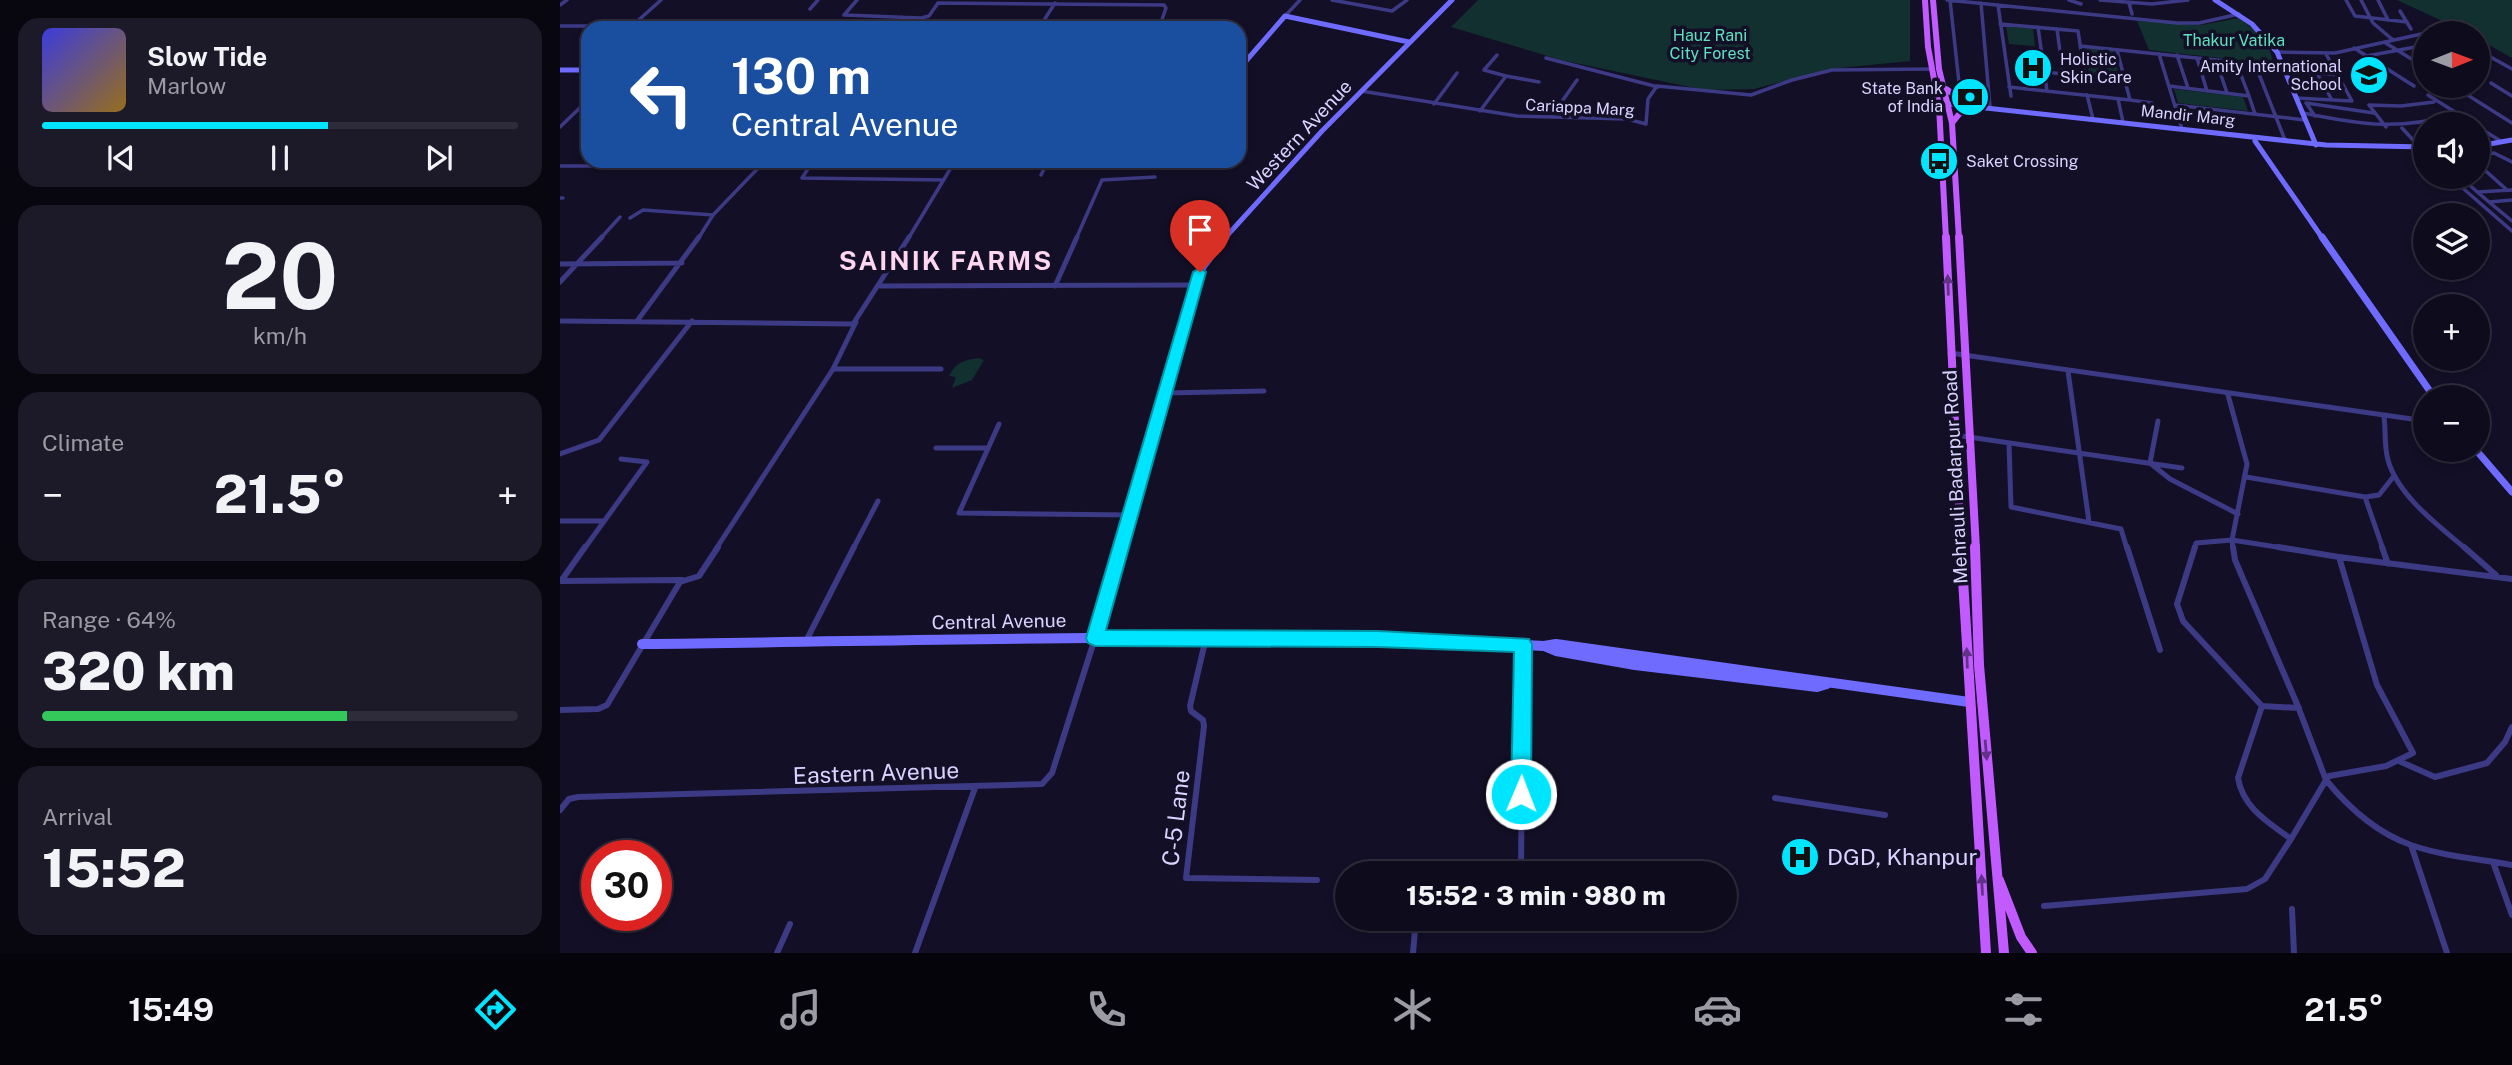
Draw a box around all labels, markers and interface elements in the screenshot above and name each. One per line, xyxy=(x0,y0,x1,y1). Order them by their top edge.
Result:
north arrow xyxy=(2413,21,2490,98)
map controls xyxy=(2413,21,2490,462)
park label: Hauz Rani City Forest xyxy=(1669,26,1751,63)
park label: Thakur Vatika xyxy=(2183,31,2285,50)
text: Slow Tide xyxy=(147,41,267,72)
text: 130 m xyxy=(731,47,871,105)
hospital icon: Holistic Skin Care xyxy=(2012,47,2054,89)
icon: left xyxy=(616,49,707,140)
place label: Holistic Skin Care xyxy=(2060,50,2132,87)
school or university icon: Amity International School xyxy=(2348,54,2390,96)
place label: Amity International School xyxy=(2200,57,2342,94)
text: Marlow xyxy=(147,72,226,99)
street label: Western Avenue xyxy=(1242,75,1356,195)
bank icon: State Bank of India xyxy=(1949,76,1991,118)
place label: State Bank of India xyxy=(1861,79,1943,116)
street label: Cariappa Marg xyxy=(1525,95,1635,120)
street label: Mandir Marg xyxy=(2140,101,2236,130)
text: Central Avenue xyxy=(731,106,958,143)
button: sound xyxy=(2413,112,2490,189)
icon: previous xyxy=(102,139,140,177)
icon: pause xyxy=(261,139,299,177)
icon: next xyxy=(420,139,458,177)
bus stop icon: Saket Crossing xyxy=(1918,140,1960,182)
place label: Saket Crossing xyxy=(1966,152,2079,171)
pin xyxy=(1170,200,1230,272)
button: layers xyxy=(2413,203,2490,280)
icon: arrive xyxy=(1181,211,1219,249)
text: 20 xyxy=(222,223,338,329)
district label: SAINIK FARMS xyxy=(839,245,1053,276)
one-way arrow xyxy=(1943,274,1954,296)
button: + xyxy=(2413,294,2490,371)
text: km/h xyxy=(253,322,307,349)
street label: Mehrauli Badarpur Road xyxy=(1938,370,1972,584)
button: − xyxy=(2413,385,2490,462)
text: Climate xyxy=(42,429,124,456)
text: 21.5° xyxy=(214,464,346,525)
text: − xyxy=(42,473,63,518)
text: + xyxy=(497,473,518,518)
text: Range · 64% xyxy=(42,606,176,633)
street label: Central Avenue xyxy=(931,609,1067,633)
text: 320 km xyxy=(42,641,235,702)
one-way arrow xyxy=(1962,647,1973,669)
one-way arrow xyxy=(1981,739,1992,761)
street label: Eastern Avenue xyxy=(792,756,960,789)
position arrow xyxy=(1484,757,1558,831)
street label: C-5 Lane xyxy=(1156,768,1195,868)
text: Arrival xyxy=(42,803,113,830)
hospital icon: DGD, Khanpur xyxy=(1779,836,1821,878)
text: 15:52 xyxy=(42,838,186,899)
speed limit sign: 30 xyxy=(581,840,672,931)
place label: DGD, Khanpur xyxy=(1827,843,1977,870)
one-way arrow xyxy=(1977,874,1988,896)
text: 15:52 · 3 min · 980 m xyxy=(1406,880,1666,911)
icon: directions xyxy=(471,985,520,1034)
icon: music xyxy=(776,985,825,1034)
icon: phone xyxy=(1082,985,1131,1034)
icon: climate xyxy=(1388,985,1437,1034)
icon: car xyxy=(1693,985,1742,1034)
icon: filters xyxy=(1999,985,2048,1034)
text: 15:49 xyxy=(128,991,214,1028)
text: 21.5° xyxy=(2304,991,2384,1028)

